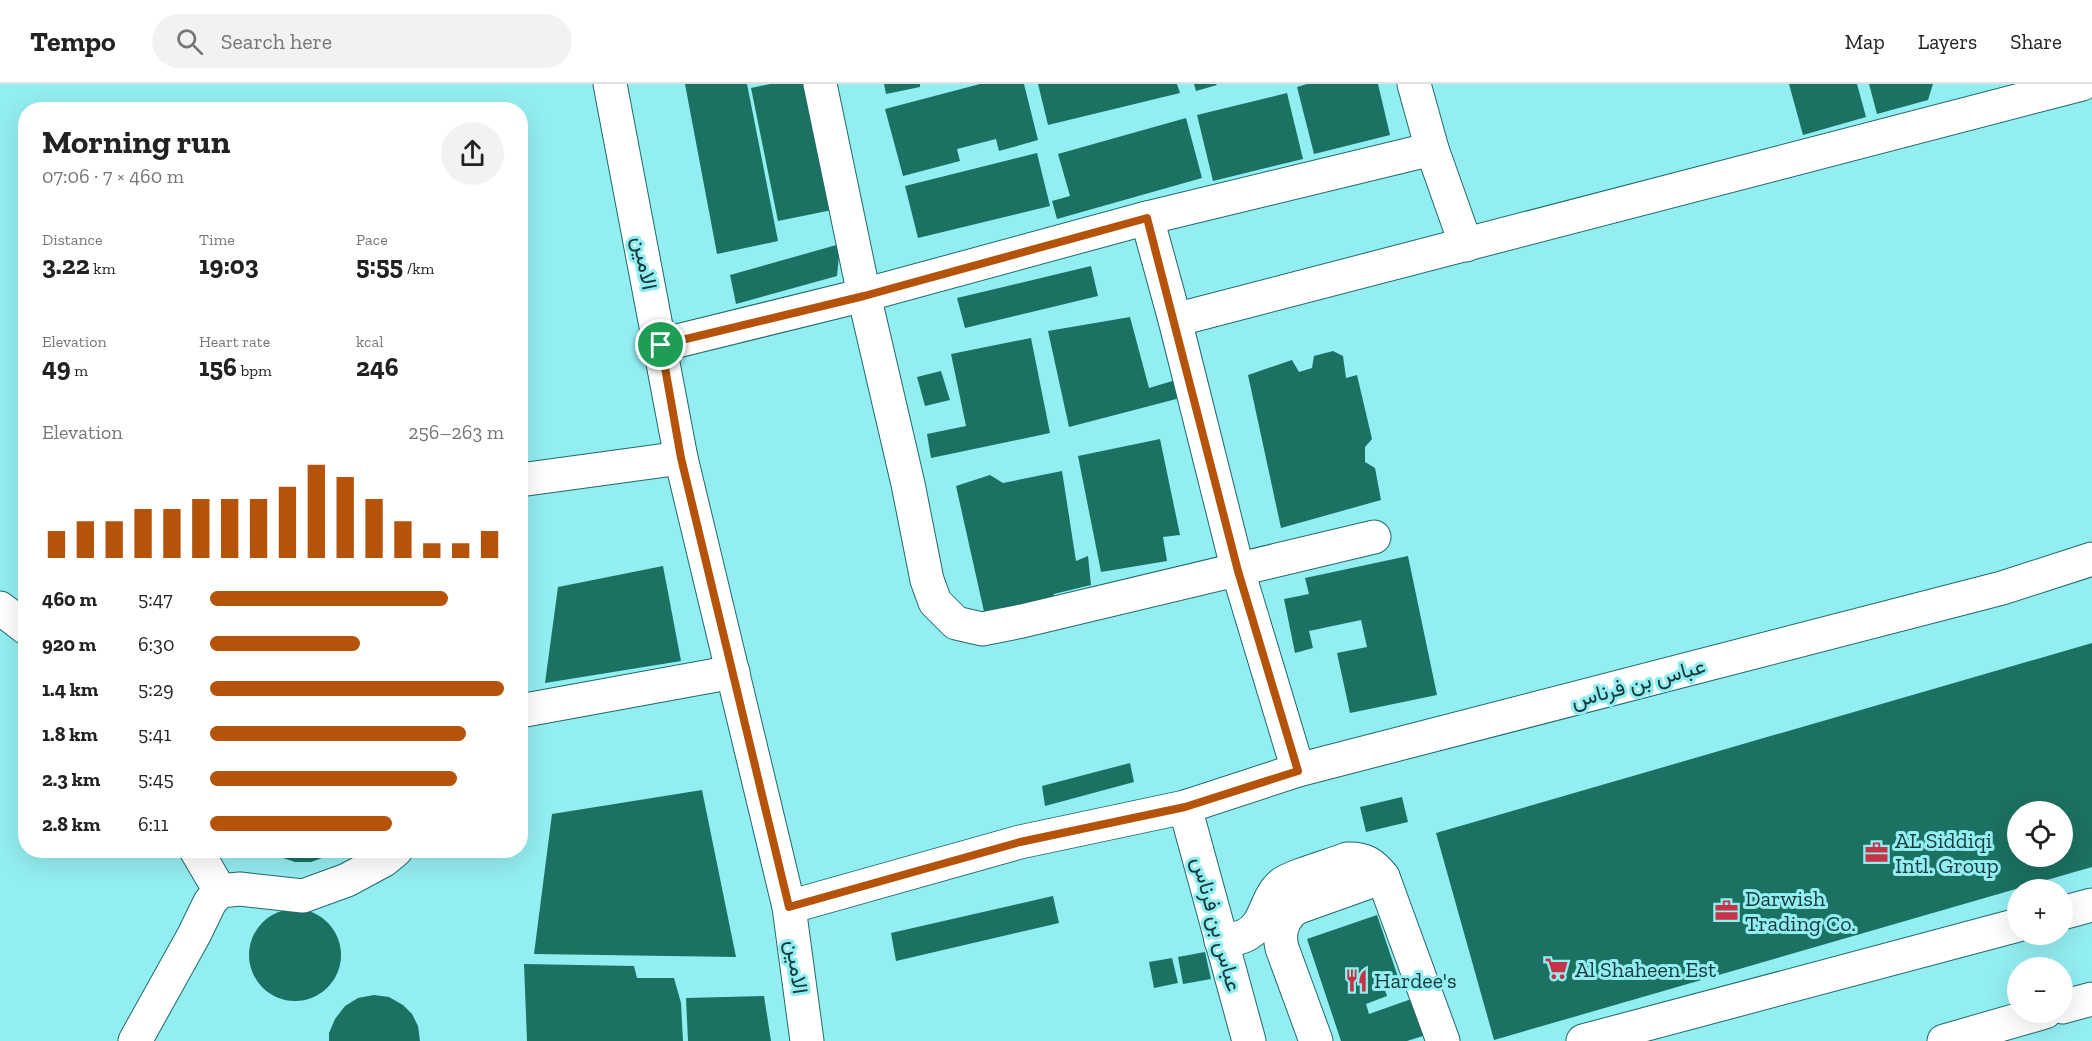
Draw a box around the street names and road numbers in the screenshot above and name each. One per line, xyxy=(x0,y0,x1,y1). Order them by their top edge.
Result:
street label: الامين xyxy=(627,234,663,292)
street label: عباس بن فرناس xyxy=(1568,652,1708,714)
street label: عباس بن فرناس xyxy=(1186,854,1248,994)
street label: الامين xyxy=(780,938,814,996)

